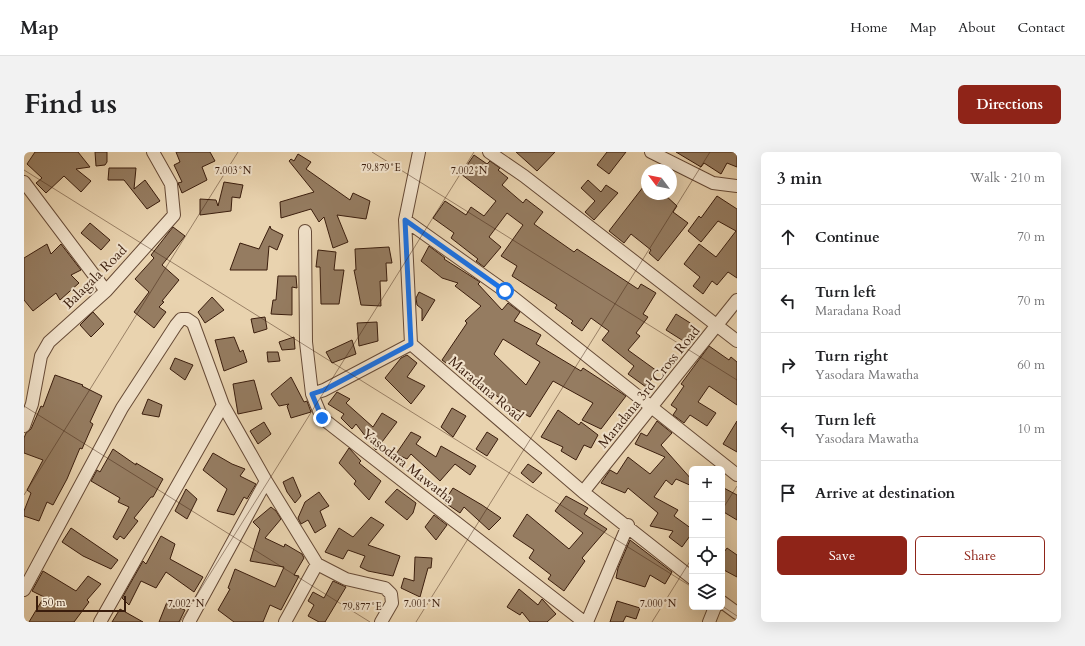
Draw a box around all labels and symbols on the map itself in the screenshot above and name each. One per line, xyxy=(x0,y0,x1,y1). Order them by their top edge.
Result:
text: 79.879°E xyxy=(361,161,401,175)
text: 7.003°N xyxy=(215,164,252,178)
text: 7.002°N xyxy=(451,164,488,178)
north arrow xyxy=(641,164,677,200)
street label: Balagala Road xyxy=(59,240,132,313)
route start xyxy=(496,282,514,300)
street label: Maradana 3rd Cross Road xyxy=(594,321,705,452)
street label: Maradana Road xyxy=(444,352,528,426)
route end xyxy=(313,409,331,427)
street label: Yasodara Mawatha xyxy=(358,424,458,508)
scale bar xyxy=(36,594,126,613)
text: 7.002°N xyxy=(168,597,205,611)
text: 7.001°N xyxy=(404,597,441,611)
text: 7.000°N xyxy=(640,597,677,611)
text: 79.877°E xyxy=(342,600,382,614)

